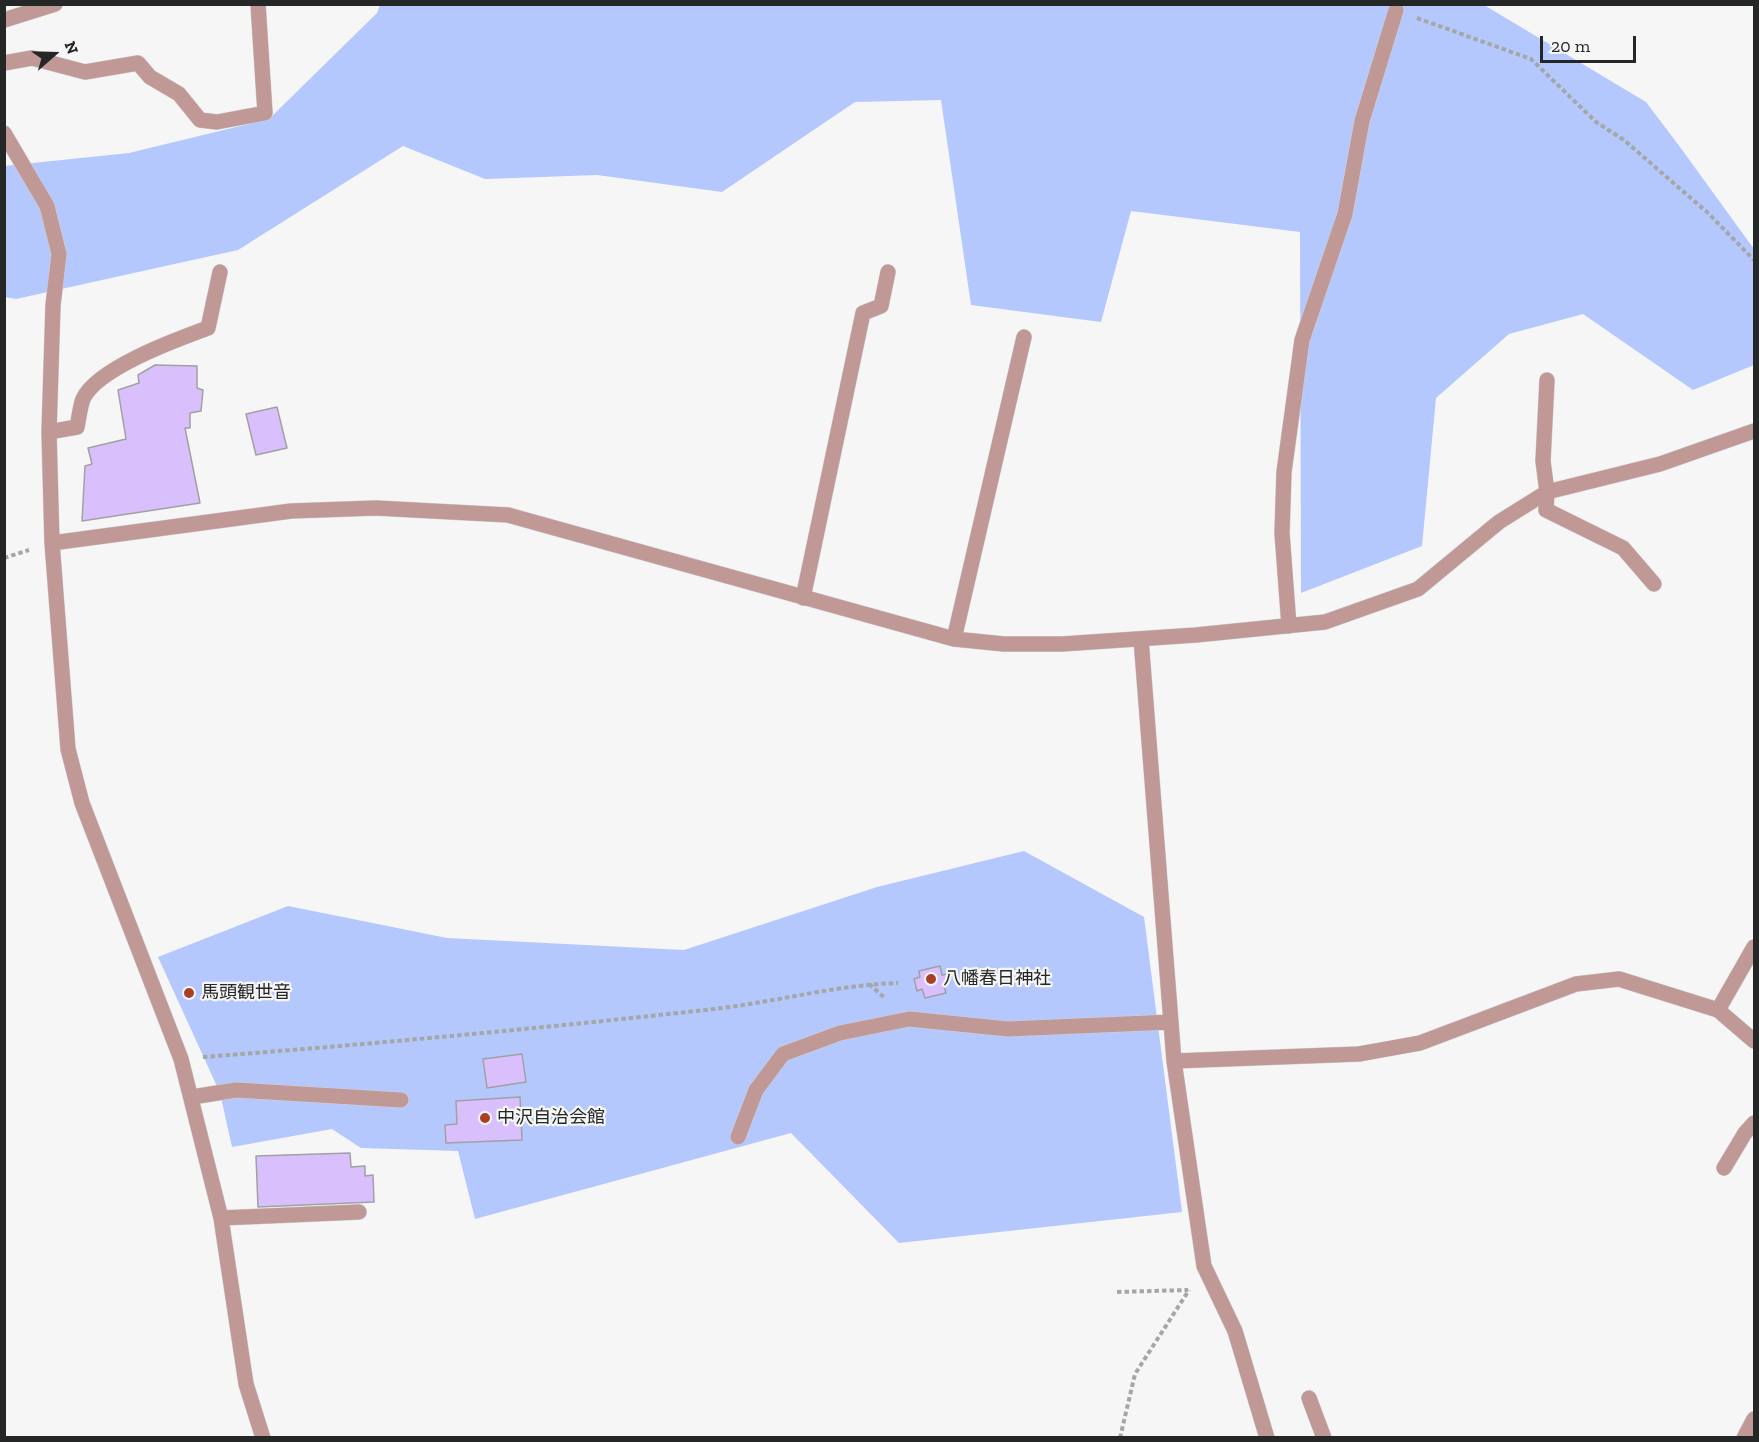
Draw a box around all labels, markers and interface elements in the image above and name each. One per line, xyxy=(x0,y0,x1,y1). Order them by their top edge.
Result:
north arrow xyxy=(24,24,84,84)
scale bar xyxy=(1543,24,1639,62)
text: 20 m xyxy=(1551,35,1590,57)
text: N xyxy=(60,39,82,57)
place label: 八幡春日神社 xyxy=(943,968,1051,990)
marker: 八幡春日神社 xyxy=(924,972,938,986)
place label: 馬頭観世音 xyxy=(201,982,291,1004)
marker: 馬頭観世音 xyxy=(182,986,196,1000)
place label: 中沢自治会館 xyxy=(497,1107,605,1129)
marker: 中沢自治会館 xyxy=(478,1111,492,1125)

